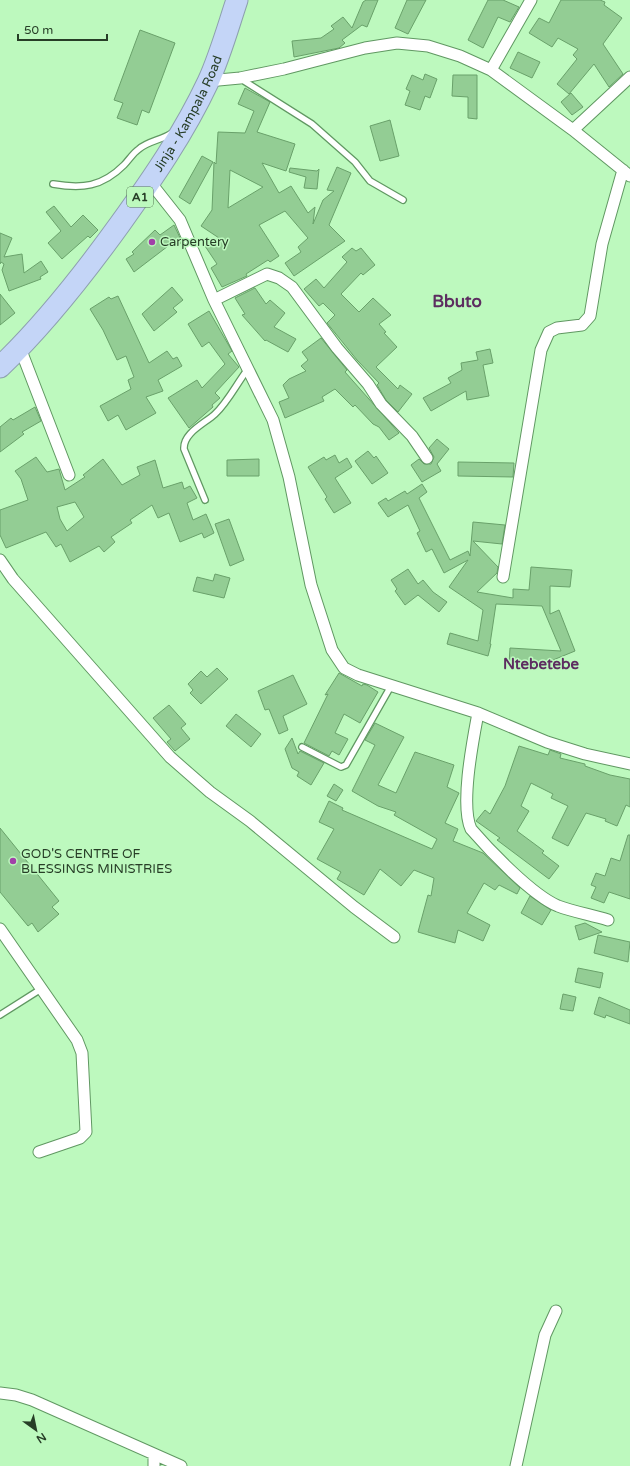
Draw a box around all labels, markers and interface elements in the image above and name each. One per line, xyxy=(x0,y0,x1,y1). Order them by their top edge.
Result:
scale bar xyxy=(18,16,107,42)
text: 50 m xyxy=(24,23,53,37)
street label: Jinja - Kampala Road xyxy=(150,53,226,175)
road number: A1 xyxy=(127,187,153,207)
place label: Carpentery xyxy=(160,234,229,250)
marker: Carpentery xyxy=(147,237,157,247)
district label: Bbuto xyxy=(432,291,482,312)
district label: Ntebetebe xyxy=(503,655,580,673)
place label: GOD'S CENTRE OF BLESSINGS MINISTRIES xyxy=(21,846,172,877)
marker: GOD'S CENTRE OF BLESSINGS MINISTRIES xyxy=(8,856,18,866)
north arrow xyxy=(16,1410,56,1450)
text: N xyxy=(34,1430,48,1446)

